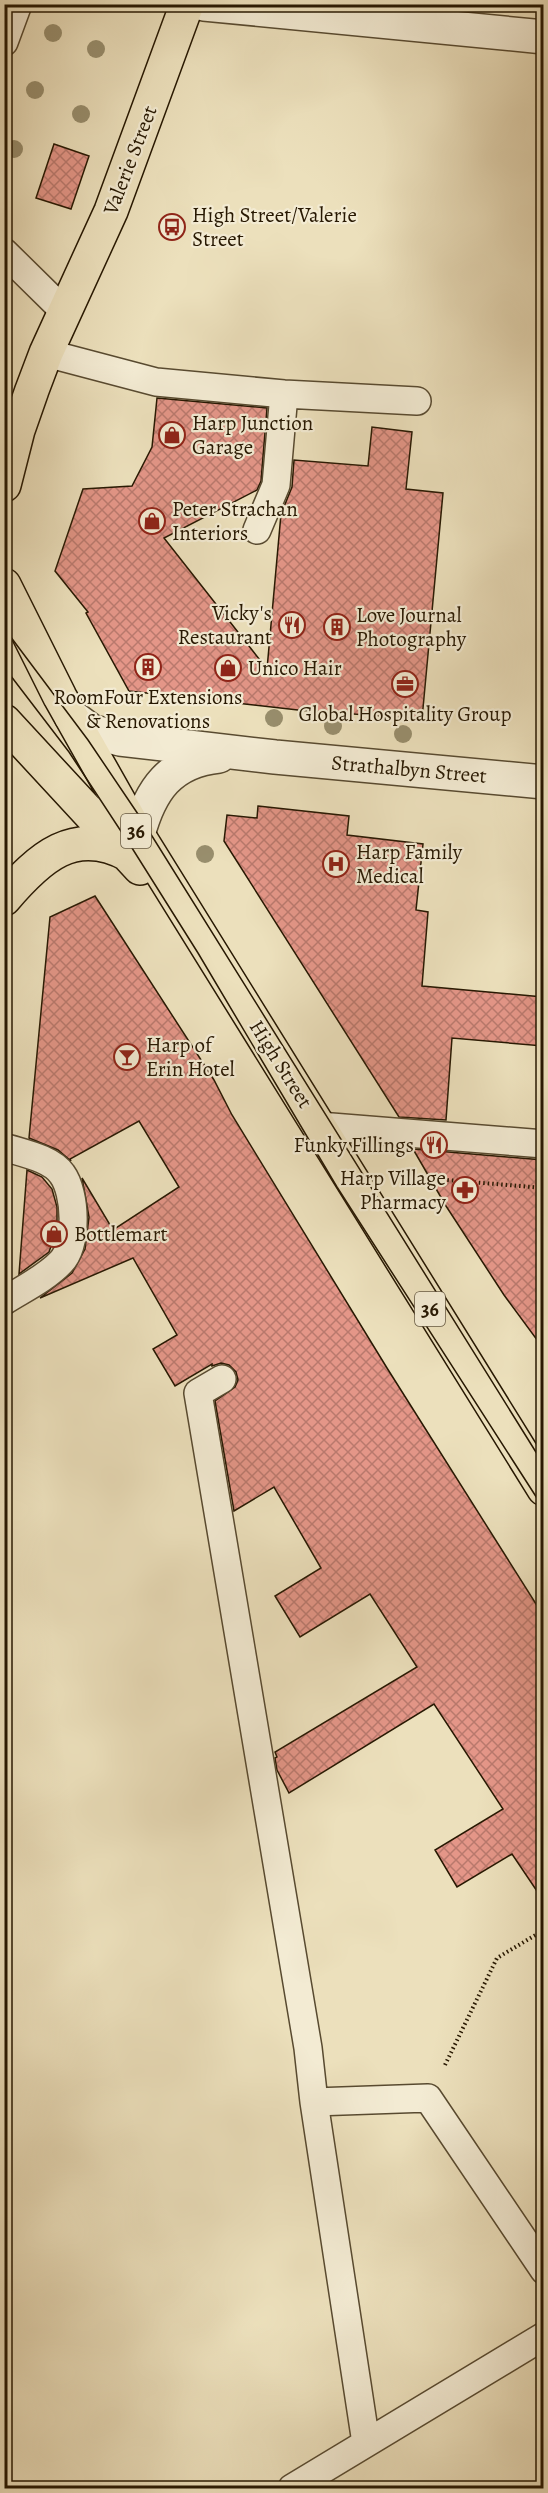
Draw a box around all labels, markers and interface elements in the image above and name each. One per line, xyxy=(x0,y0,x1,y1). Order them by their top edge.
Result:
street label: Valerie Street xyxy=(96,101,164,219)
place label: High Street/Valerie Street xyxy=(192,201,357,253)
bus stop icon: High Street/Valerie Street xyxy=(157,212,187,242)
place label: Harp Junction Garage xyxy=(192,409,313,461)
shop icon: Harp Junction Garage xyxy=(157,420,187,450)
place label: Peter Strachan Interiors xyxy=(172,495,298,547)
shop icon: Peter Strachan Interiors xyxy=(137,506,167,536)
place label: Vicky's Restaurant xyxy=(178,599,272,651)
place label: Love Journal Photography xyxy=(356,601,467,653)
restaurant icon: Vicky's Restaurant xyxy=(277,610,307,640)
building icon: Love Journal Photography xyxy=(322,612,352,642)
building icon: RoomFour Extensions & Renovations xyxy=(133,652,163,682)
shop icon: Unico Hair xyxy=(213,653,243,683)
place label: Unico Hair xyxy=(248,654,342,682)
office icon: Global Hospitality Group xyxy=(390,669,420,699)
place label: RoomFour Extensions & Renovations xyxy=(54,683,243,735)
place label: Global Hospitality Group xyxy=(299,700,511,728)
street label: Strathalbyn Street xyxy=(330,748,488,790)
road number: 36 xyxy=(121,814,151,848)
place label: Harp Family Medical xyxy=(356,838,463,890)
hospital icon: Harp Family Medical xyxy=(321,849,351,879)
street label: High Street xyxy=(243,1015,319,1113)
place label: Harp of Erin Hotel xyxy=(146,1031,235,1083)
bar icon: Harp of Erin Hotel xyxy=(112,1042,142,1072)
restaurant icon: Funky Fillings xyxy=(419,1130,449,1160)
place label: Funky Fillings xyxy=(294,1131,414,1159)
place label: Harp Village Pharmacy xyxy=(340,1164,447,1216)
pharmacy icon: Harp Village Pharmacy xyxy=(450,1175,480,1205)
shop icon: Bottlemart xyxy=(39,1219,69,1249)
place label: Bottlemart xyxy=(74,1220,167,1248)
road number: 36 xyxy=(415,1292,445,1326)

